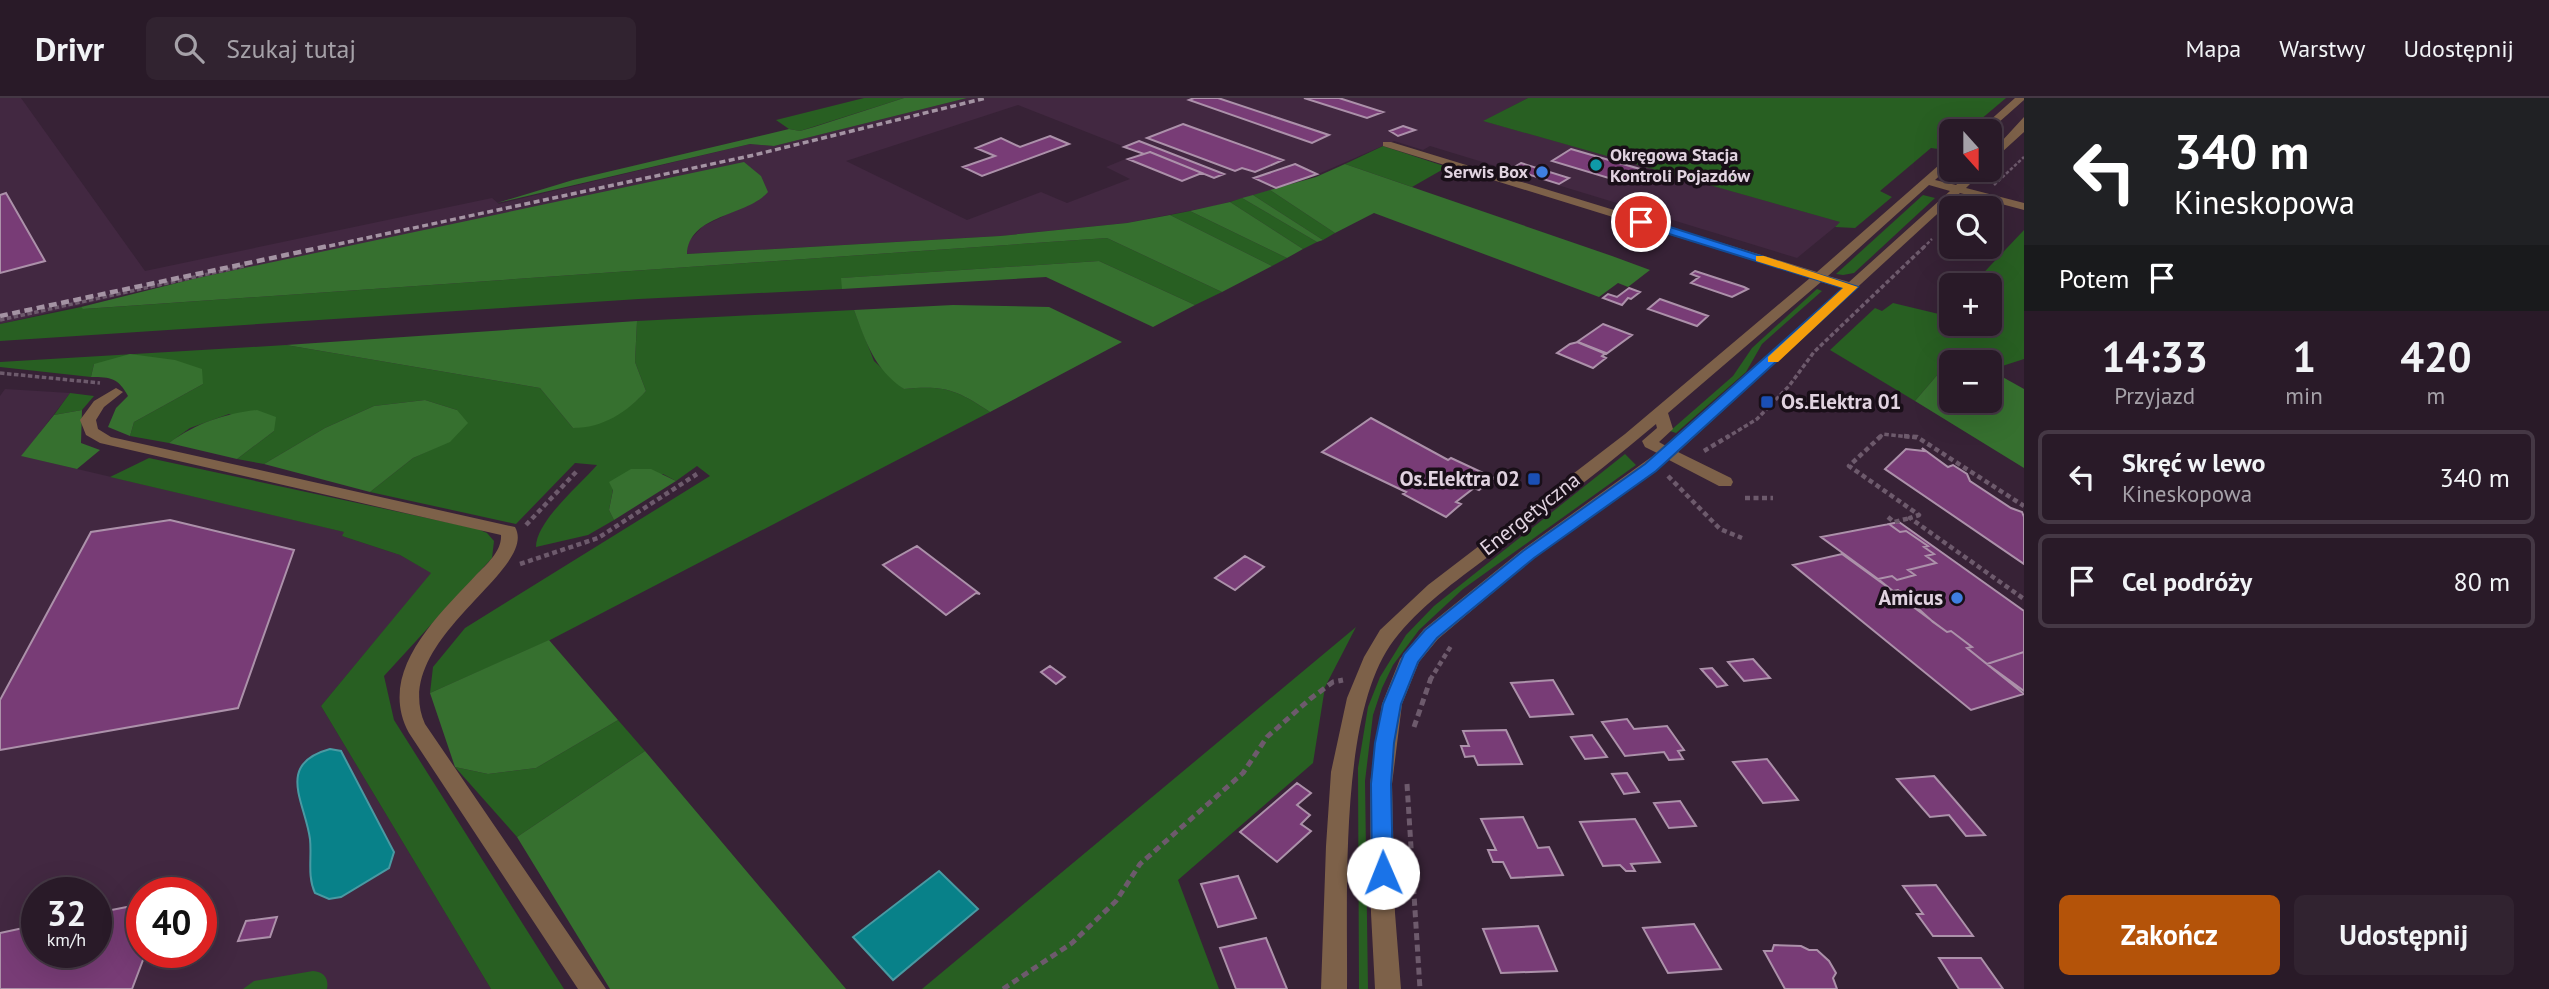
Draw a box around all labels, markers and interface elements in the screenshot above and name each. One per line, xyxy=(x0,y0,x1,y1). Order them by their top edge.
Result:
search box xyxy=(146,17,636,80)
text: Drivr xyxy=(35,27,104,70)
icon: search xyxy=(170,29,208,67)
text: Szukaj tutaj xyxy=(226,32,356,65)
text: Mapa xyxy=(2186,33,2241,64)
text: Warstwy xyxy=(2279,33,2365,64)
text: Udostępnij xyxy=(2403,33,2514,64)
north arrow xyxy=(1939,119,2002,182)
map controls xyxy=(1939,119,2002,413)
text: 340 m xyxy=(2174,119,2309,183)
icon: left xyxy=(2059,126,2150,217)
place label: Okręgowa Stacja Kontroli Pojazdów xyxy=(1610,143,1751,187)
marker: Okręgowa Stacja Kontroli Pojazdów xyxy=(1588,157,1604,173)
place label: Serwis Box xyxy=(1444,160,1529,183)
marker: Serwis Box xyxy=(1534,164,1550,180)
text: Kineskopowa xyxy=(2174,181,2355,223)
pin xyxy=(1611,192,1671,252)
button: search xyxy=(1939,196,2002,259)
icon: arrive xyxy=(1622,203,1660,241)
icon: arrive xyxy=(2143,259,2181,297)
text: Potem xyxy=(2059,262,2129,295)
button: + xyxy=(1939,273,2002,336)
text: 14:33 xyxy=(2101,329,2208,384)
text: 1 xyxy=(2292,329,2316,384)
text: 420 xyxy=(2400,329,2472,384)
button: − xyxy=(1939,350,2002,413)
text: Przyjazd xyxy=(2114,381,2195,410)
text: min xyxy=(2285,381,2323,410)
text: m xyxy=(2427,381,2445,410)
place label: Os.Elektra 01 xyxy=(1781,388,1901,415)
marker: Os.Elektra 01 xyxy=(1759,394,1775,410)
text: Skręć w lewo xyxy=(2122,446,2266,479)
icon: left xyxy=(2063,458,2101,496)
text: 340 m xyxy=(2439,461,2510,494)
place label: Os.Elektra 02 xyxy=(1400,465,1520,492)
street label: Energetyczna xyxy=(1474,466,1585,561)
marker: Os.Elektra 02 xyxy=(1526,471,1542,487)
text: Kineskopowa xyxy=(2122,479,2252,508)
icon: arrive xyxy=(2063,562,2101,600)
text: Cel podróży xyxy=(2122,565,2252,598)
text: 80 m xyxy=(2454,565,2510,598)
place label: Amicus xyxy=(1878,584,1943,611)
marker: Amicus xyxy=(1949,590,1965,606)
position arrow xyxy=(1346,836,1420,910)
speed limit sign: 40 xyxy=(126,877,217,968)
text: 32 xyxy=(47,890,86,936)
button: Zakończ xyxy=(2059,895,2280,975)
button: Udostępnij xyxy=(2294,895,2514,975)
text: km/h xyxy=(47,928,86,951)

